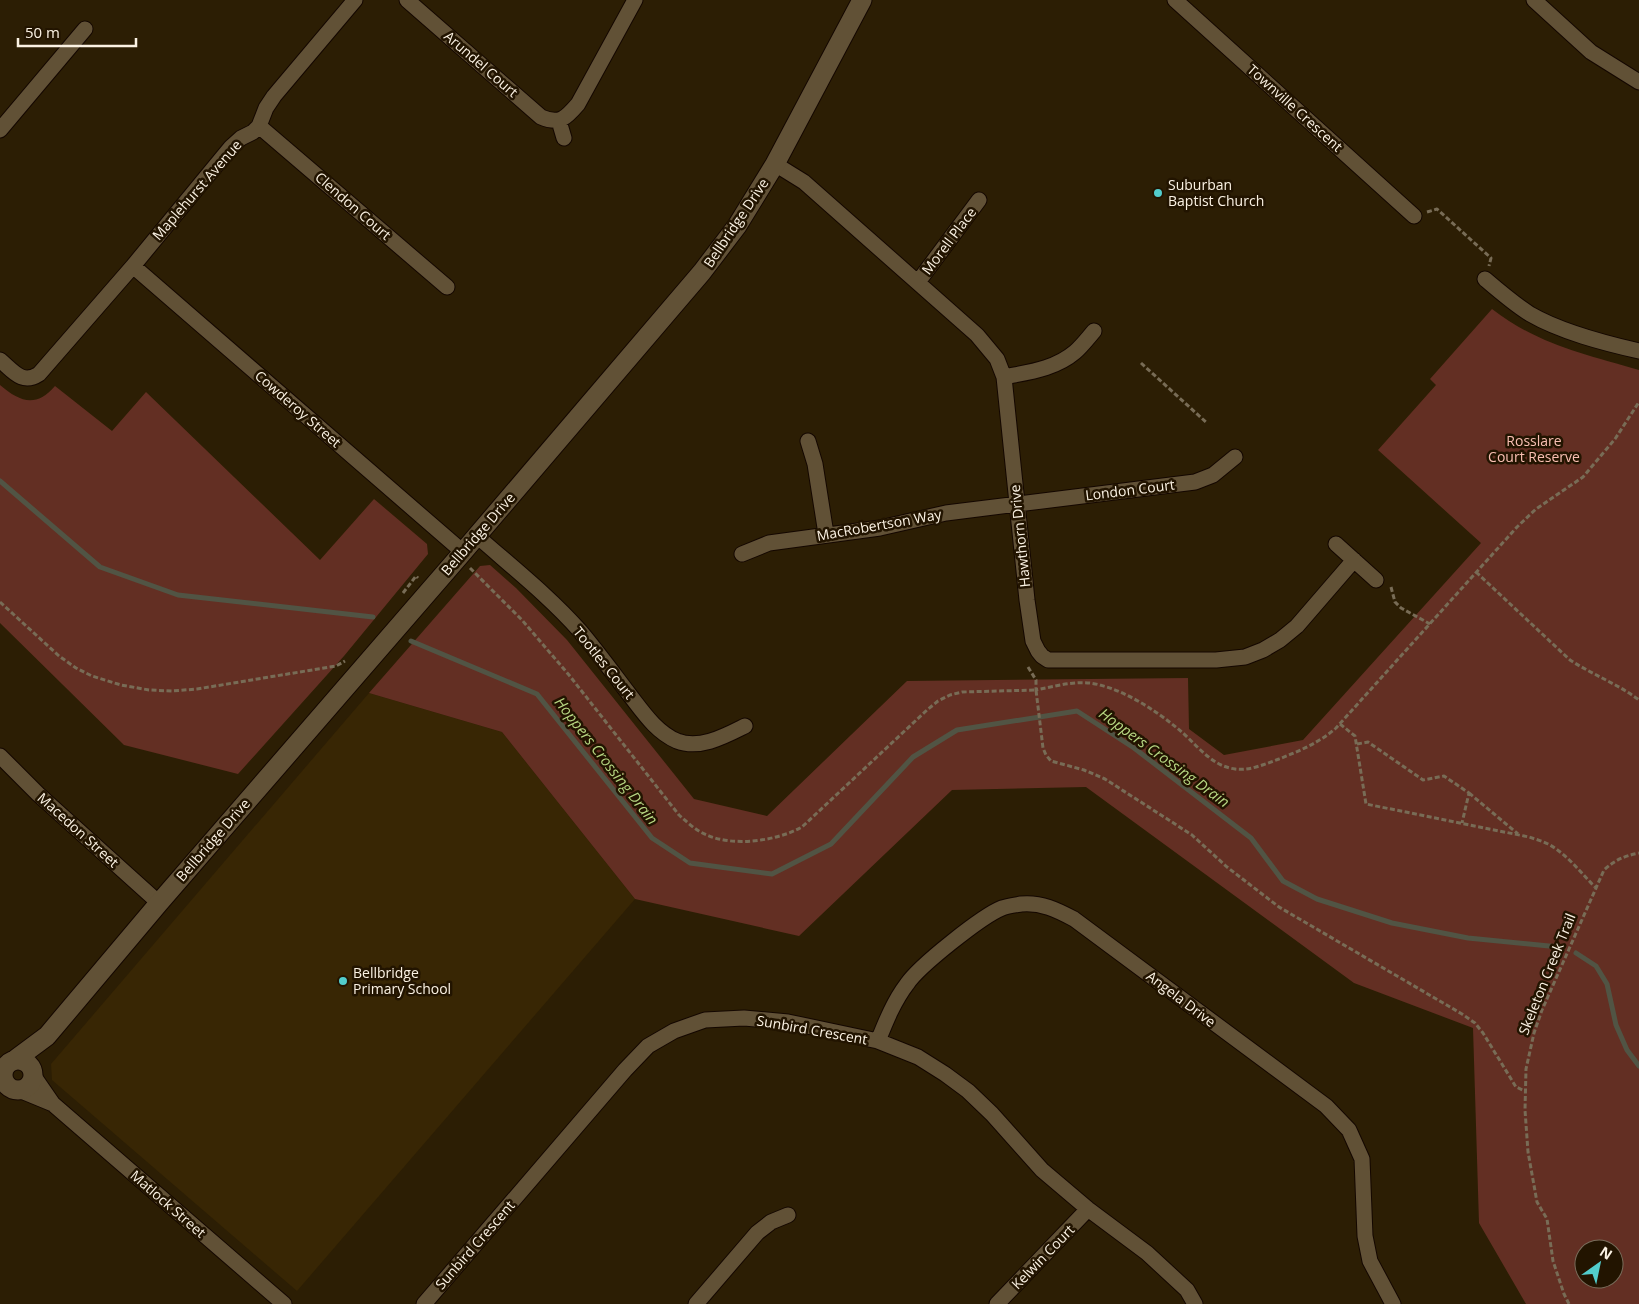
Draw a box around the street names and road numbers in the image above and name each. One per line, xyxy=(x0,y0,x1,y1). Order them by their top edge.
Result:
street label: Arundel Court xyxy=(440,26,522,101)
street label: Townville Crescent xyxy=(1244,60,1347,155)
street label: Maplehurst Avenue xyxy=(148,135,246,244)
street label: Clendon Court xyxy=(311,167,395,244)
street label: Bellbridge Drive xyxy=(699,174,773,271)
street label: Morell Place xyxy=(917,203,980,278)
street label: Cowderoy Street xyxy=(251,366,345,451)
street label: London Court xyxy=(1084,475,1176,504)
street label: Hawthorn Drive xyxy=(1005,484,1034,588)
street label: Bellbridge Drive xyxy=(436,488,519,579)
street label: MacRobertson Way xyxy=(815,504,944,545)
street label: Tootles Court xyxy=(569,623,639,703)
street label: Macedon Street xyxy=(34,788,123,871)
street label: Bellbridge Drive xyxy=(171,794,254,885)
street label: Skeleton Creek Trail xyxy=(1513,910,1580,1037)
street label: Angela Drive xyxy=(1143,966,1220,1031)
street label: Sunbird Crescent xyxy=(755,1010,869,1049)
street label: Matlock Street xyxy=(127,1166,210,1242)
street label: Sunbird Crescent xyxy=(431,1196,519,1293)
street label: Kelwin Court xyxy=(1007,1220,1078,1293)

